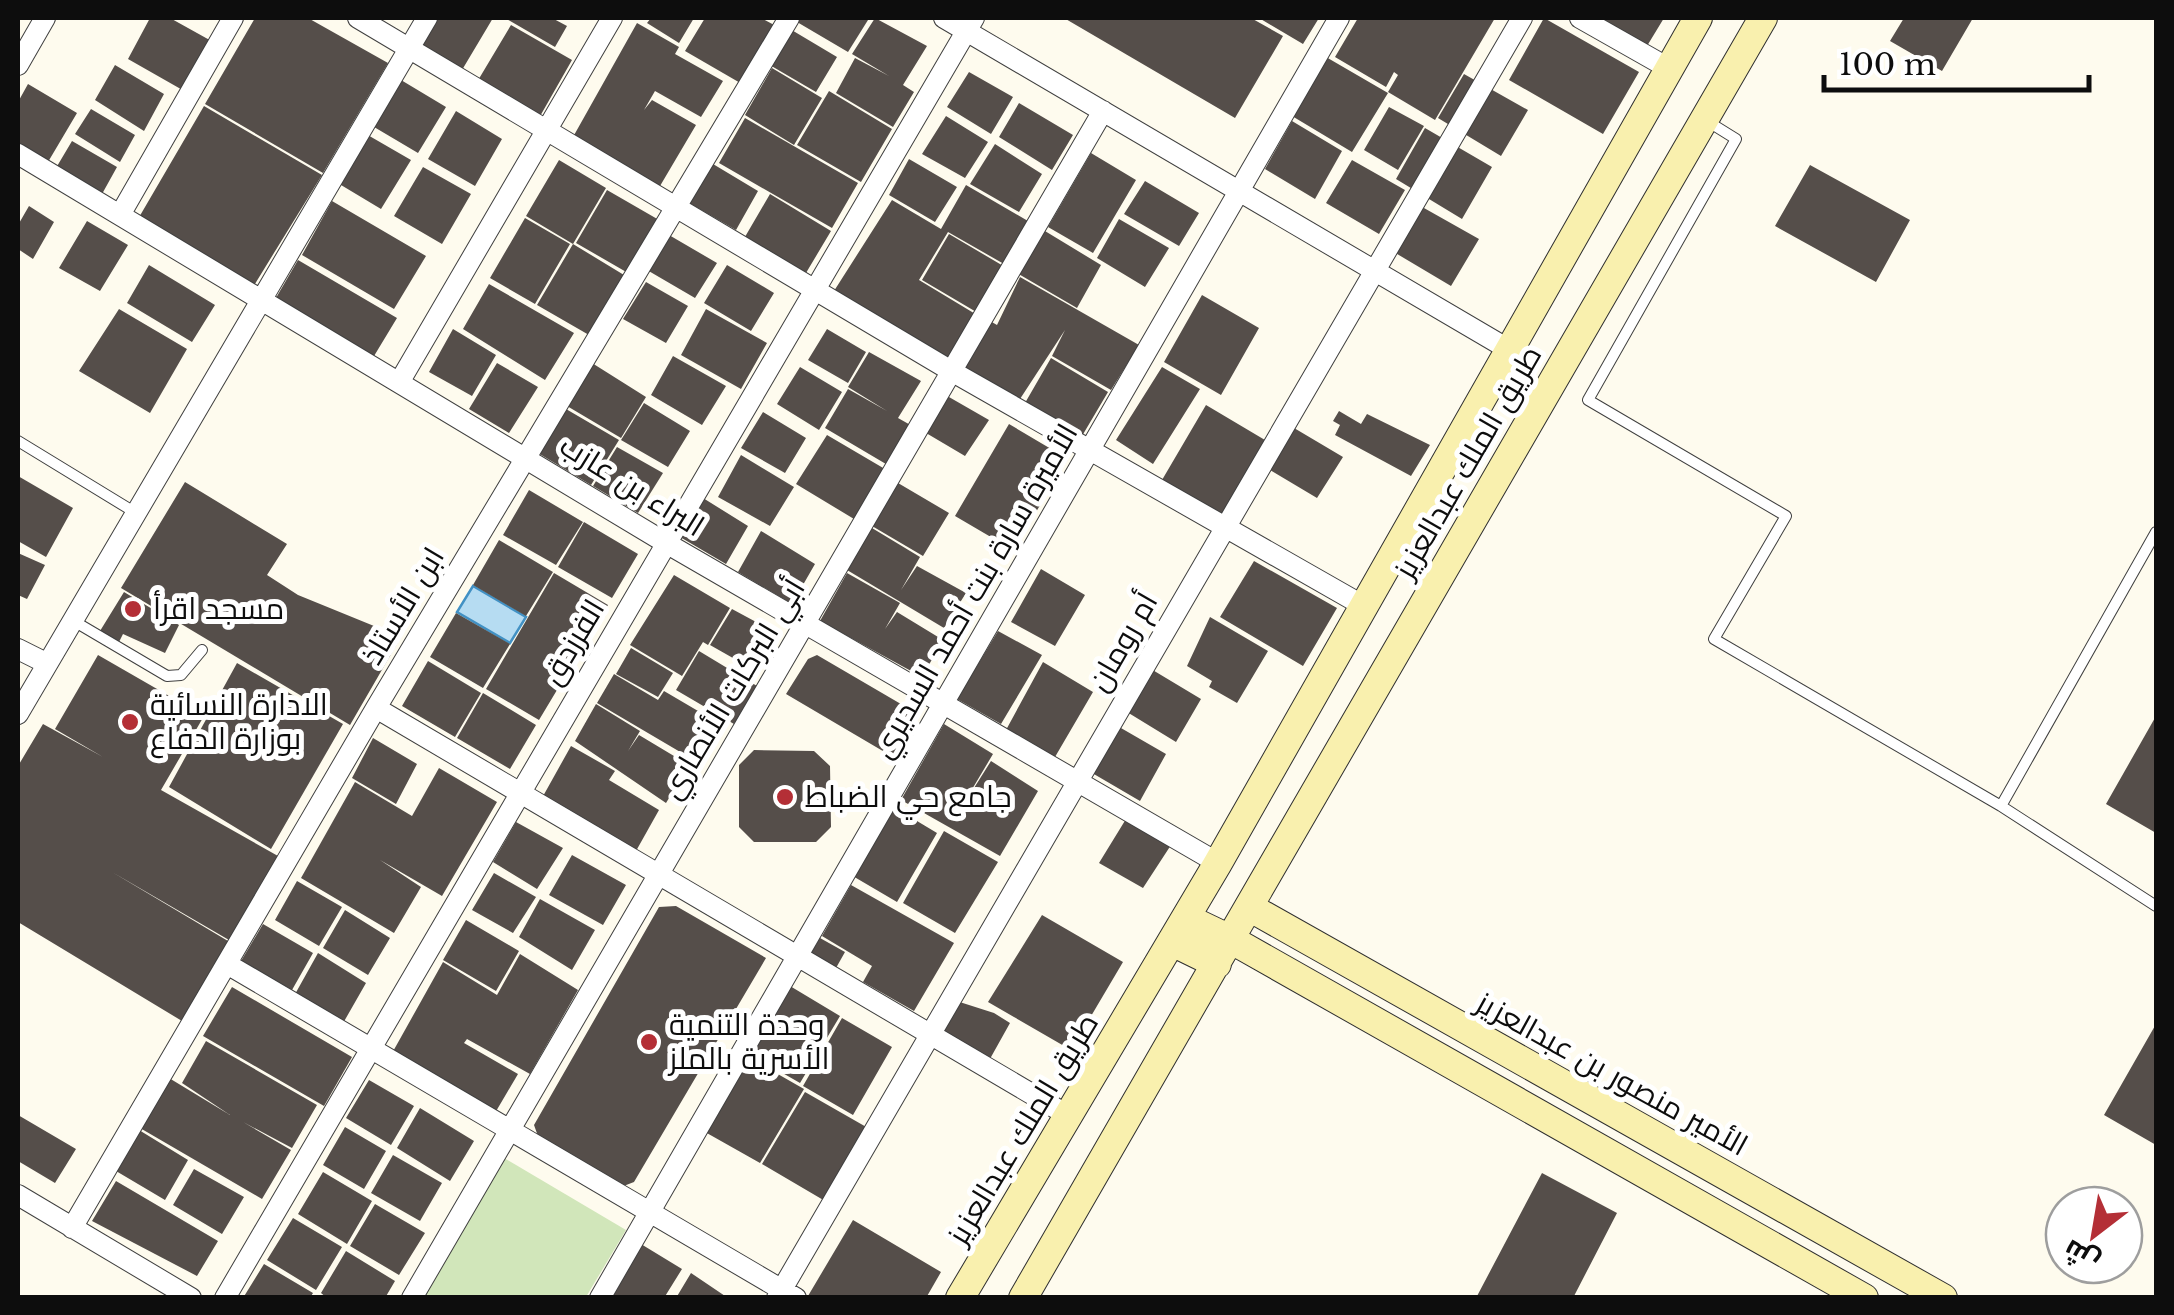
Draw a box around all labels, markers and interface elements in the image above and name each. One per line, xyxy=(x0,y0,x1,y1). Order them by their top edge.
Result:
scale bar xyxy=(1824,30,2089,92)
text: 100 m xyxy=(1839,46,1936,83)
street label: طريق الملك عبدالعزيز xyxy=(1385,339,1549,586)
street label: الأميرة سارة بنت أحمد السديري xyxy=(864,417,1090,767)
street label: البراء بن عازب xyxy=(553,427,711,544)
street label: ابن الأستاذ xyxy=(353,540,452,671)
street label: أبي البركات الأنصاري xyxy=(652,572,817,808)
street label: أم رومان xyxy=(1080,586,1167,699)
place label: مسجد اقرأ xyxy=(153,590,284,627)
street label: الفرزدق xyxy=(533,592,612,691)
marker: مسجد اقرأ xyxy=(122,598,144,620)
place label: الادارة النسائية بوزارة الدفاع xyxy=(150,686,328,759)
marker: الادارة النسائية بوزارة الدفاع xyxy=(119,711,141,733)
place label: جامع حي الضباط xyxy=(805,778,1012,820)
marker: جامع حي الضباط xyxy=(774,786,796,808)
street label: الأمير منصور بن عبدالعزيز xyxy=(1468,983,1754,1164)
place label: وحدة التنمية الأسرية بالملز xyxy=(667,1006,830,1077)
street label: طريق الملك عبدالعزيز xyxy=(938,1007,1106,1252)
marker: وحدة التنمية الأسرية بالملز xyxy=(638,1031,660,1053)
north arrow xyxy=(2044,1185,2144,1285)
text: ش xyxy=(2057,1232,2106,1280)

